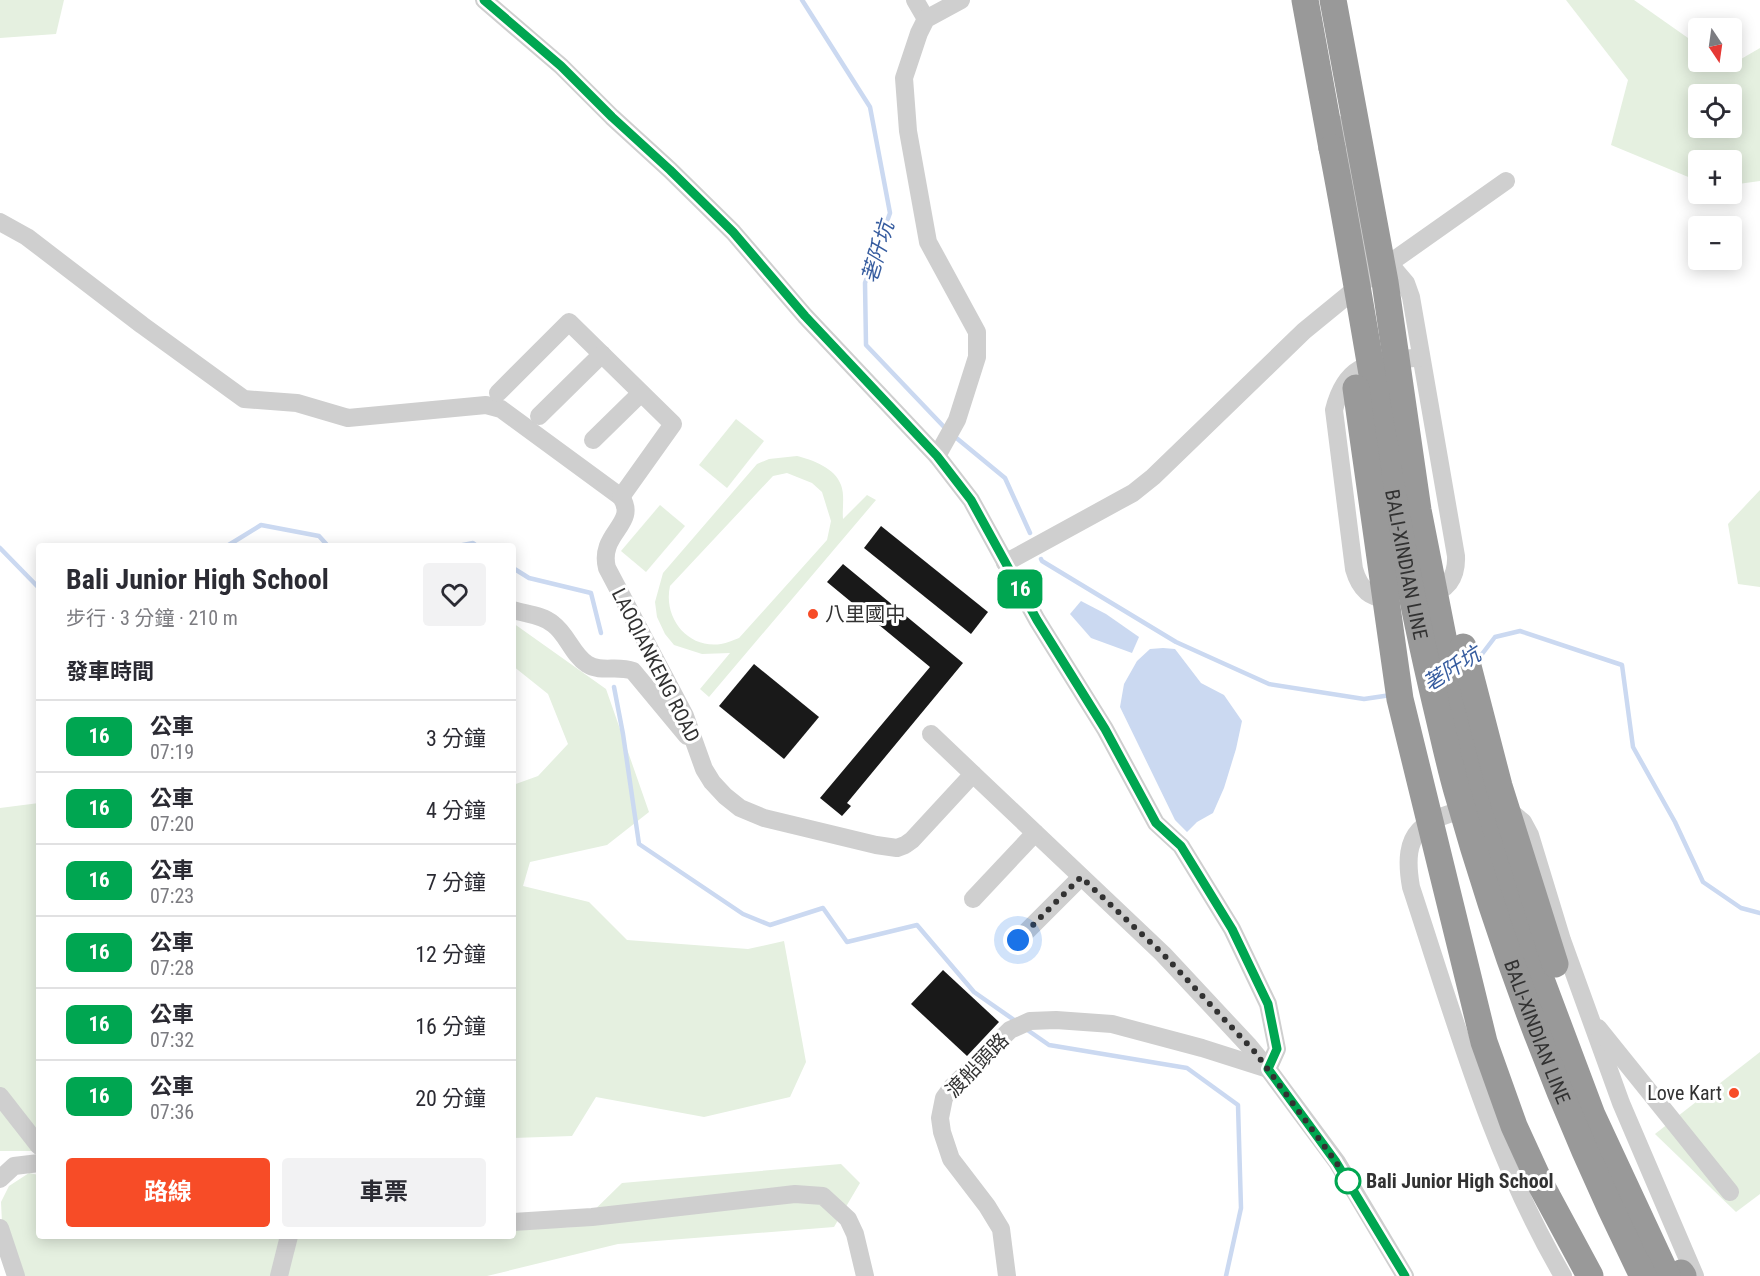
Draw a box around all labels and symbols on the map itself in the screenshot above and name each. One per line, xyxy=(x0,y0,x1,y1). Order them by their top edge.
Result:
north arrow xyxy=(1688,18,1742,72)
water label: 荖阡坑 xyxy=(857,215,900,286)
street label: BALI-XINDIAN LINE xyxy=(1380,487,1433,642)
line badge: 16 xyxy=(993,570,1047,608)
street label: LAOQIANKENG ROAD xyxy=(607,584,705,746)
place label: 八里國中 xyxy=(825,602,905,626)
marker: 八里國中 xyxy=(806,607,820,621)
water label: 荖阡坑 xyxy=(1419,641,1488,696)
your location xyxy=(1003,925,1033,955)
street label: BALI-XINDIAN LINE xyxy=(1499,956,1576,1107)
street label: 渡船頭路 xyxy=(941,1028,1013,1102)
place label: Love Kart xyxy=(1647,1081,1722,1105)
marker: Love Kart xyxy=(1727,1086,1741,1100)
marker: Bali Junior High School xyxy=(1335,1168,1361,1194)
place label: Bali Junior High School xyxy=(1366,1169,1554,1193)

